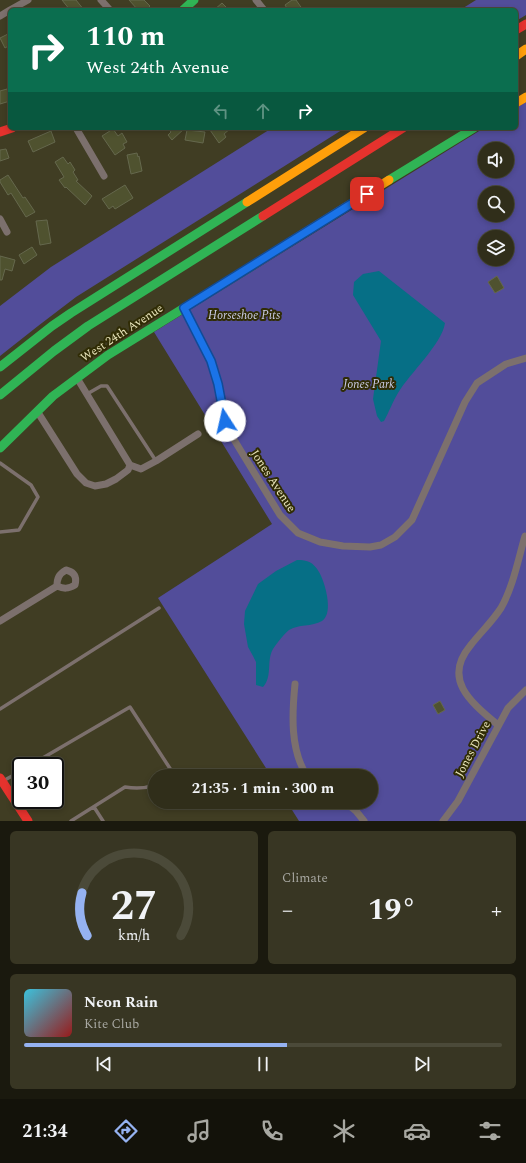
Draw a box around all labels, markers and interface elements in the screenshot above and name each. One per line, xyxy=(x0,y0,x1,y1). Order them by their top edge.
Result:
text: 110 m xyxy=(86,15,165,58)
icon: right xyxy=(20,24,72,76)
text: West 24th Avenue xyxy=(86,54,229,81)
icon: left xyxy=(210,100,232,122)
icon: ahead xyxy=(252,100,274,122)
icon: right xyxy=(294,100,316,122)
map controls xyxy=(478,142,514,266)
button: sound xyxy=(478,142,514,178)
pin xyxy=(350,177,384,211)
icon: arrive xyxy=(356,183,378,205)
button: search xyxy=(478,186,514,222)
button: layers xyxy=(478,230,514,266)
street label: West 24th Avenue xyxy=(77,299,167,367)
park label: Horseshoe Pits xyxy=(208,306,281,325)
park label: Jones Park xyxy=(342,375,395,394)
position arrow xyxy=(204,400,246,442)
street label: Jones Avenue xyxy=(246,446,301,516)
street label: Jones Drive xyxy=(450,717,496,781)
speed limit sign: 30 xyxy=(12,757,64,809)
text: 21:35 · 1 min · 300 m xyxy=(192,777,334,800)
text: Climate xyxy=(282,868,328,888)
text: 27 xyxy=(111,874,157,937)
text: 19° xyxy=(368,887,416,933)
text: − xyxy=(282,894,293,927)
text: + xyxy=(491,894,502,927)
text: km/h xyxy=(118,924,150,946)
text: Neon Rain xyxy=(84,991,158,1014)
text: Kite Club xyxy=(84,1014,139,1034)
icon: previous xyxy=(93,1053,115,1075)
icon: pause xyxy=(252,1053,274,1075)
icon: next xyxy=(411,1053,433,1075)
icon: directions xyxy=(112,1117,140,1145)
icon: music xyxy=(185,1117,213,1145)
icon: phone xyxy=(258,1117,286,1145)
icon: climate xyxy=(330,1117,358,1145)
icon: car xyxy=(403,1117,431,1145)
icon: filters xyxy=(476,1117,504,1145)
text: 21:34 xyxy=(22,1118,68,1145)

